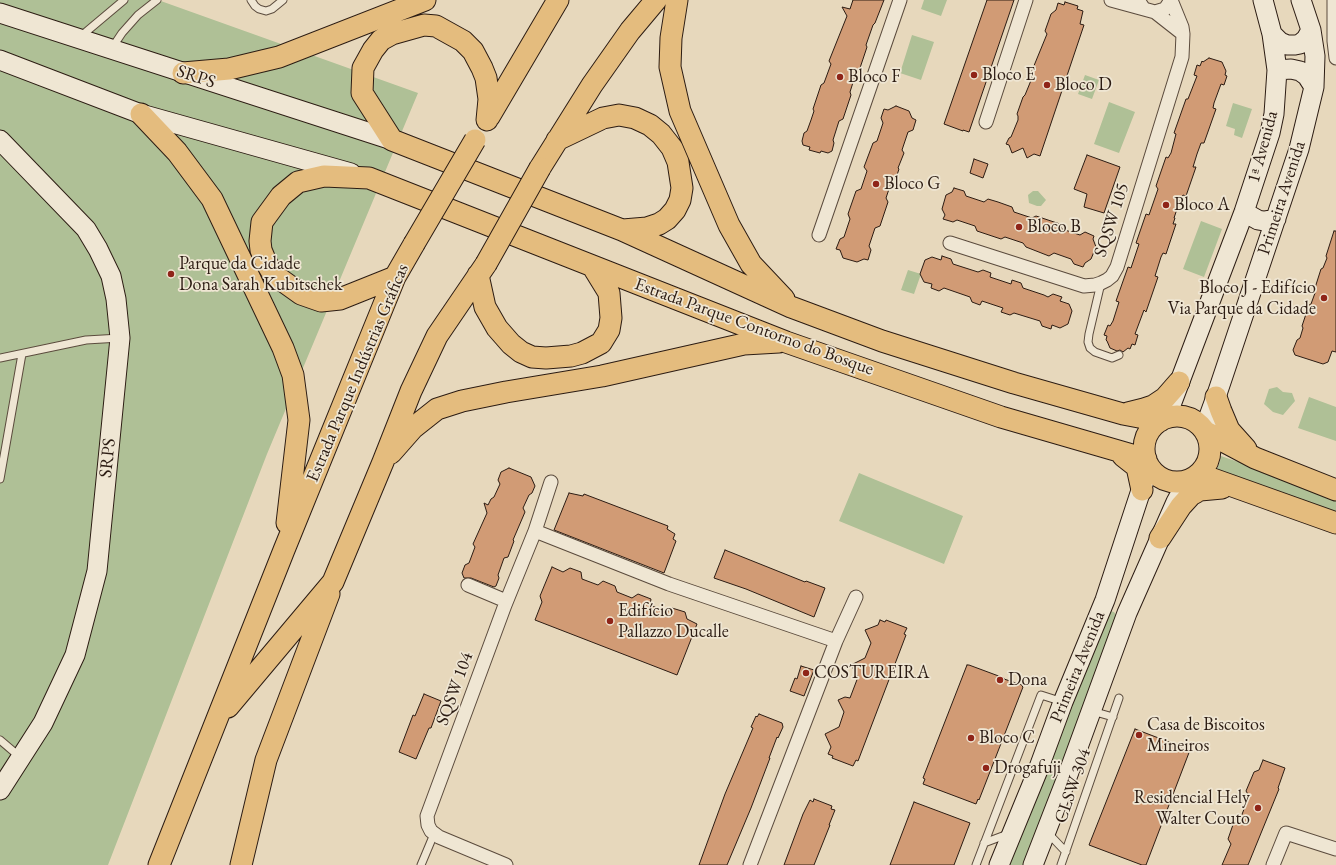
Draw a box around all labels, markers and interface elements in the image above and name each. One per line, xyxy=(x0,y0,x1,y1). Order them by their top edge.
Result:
street label: SRPS xyxy=(174,61,218,93)
place label: Bloco E xyxy=(982,64,1035,86)
place label: Bloco F xyxy=(848,66,900,88)
marker: Bloco E xyxy=(969,70,979,80)
marker: Bloco F xyxy=(835,72,845,82)
place label: Bloco D xyxy=(1055,74,1112,96)
marker: Bloco D xyxy=(1042,80,1052,90)
street label: 1ª Avenida xyxy=(1243,109,1283,185)
street label: Primeira Avenida xyxy=(1253,138,1311,258)
place label: Bloco G xyxy=(884,173,940,195)
marker: Bloco G xyxy=(871,179,881,189)
street label: SQSW 105 xyxy=(1090,180,1134,260)
place label: Bloco A xyxy=(1174,194,1230,216)
marker: Bloco A xyxy=(1161,200,1171,210)
place label: Bloco B xyxy=(1027,216,1081,238)
marker: Bloco B xyxy=(1014,222,1024,232)
place label: Parque da Cidade Dona Sarah Kubitschek xyxy=(179,253,342,296)
street label: Estrada Parque Indústrias Gráficas xyxy=(302,261,414,485)
marker: Parque da Cidade Dona Sarah Kubitschek xyxy=(166,269,176,279)
street label: Estrada Parque Contorno do Bosque xyxy=(631,274,877,380)
place label: Bloco J - Edifício Via Parque da Cidade xyxy=(1168,277,1316,320)
marker: Bloco J - Edifício Via Parque da Cidade xyxy=(1319,293,1329,303)
street label: SRPS xyxy=(95,437,121,479)
place label: Edifício Pallazzo Ducalle xyxy=(618,600,729,642)
street label: Primeira Avenida xyxy=(1046,608,1110,726)
marker: Edifício Pallazzo Ducalle xyxy=(605,616,615,626)
street label: SQSW 104 xyxy=(432,649,478,729)
place label: COSTUREIRA xyxy=(814,662,929,684)
marker: COSTUREIRA xyxy=(801,668,811,678)
place label: Dona xyxy=(1008,669,1047,691)
marker: Dona xyxy=(995,675,1005,685)
place label: Casa de Biscoitos Mineiros xyxy=(1147,714,1265,756)
place label: Bloco C xyxy=(979,727,1035,749)
marker: Casa de Biscoitos Mineiros xyxy=(1134,730,1144,740)
marker: Bloco C xyxy=(966,733,976,743)
street label: CLSW 304 xyxy=(1050,746,1096,826)
place label: Drogafuji xyxy=(994,757,1061,779)
marker: Drogafuji xyxy=(981,763,991,773)
place label: Residencial Hely Walter Couto xyxy=(1134,787,1250,830)
marker: Residencial Hely Walter Couto xyxy=(1253,803,1263,813)

